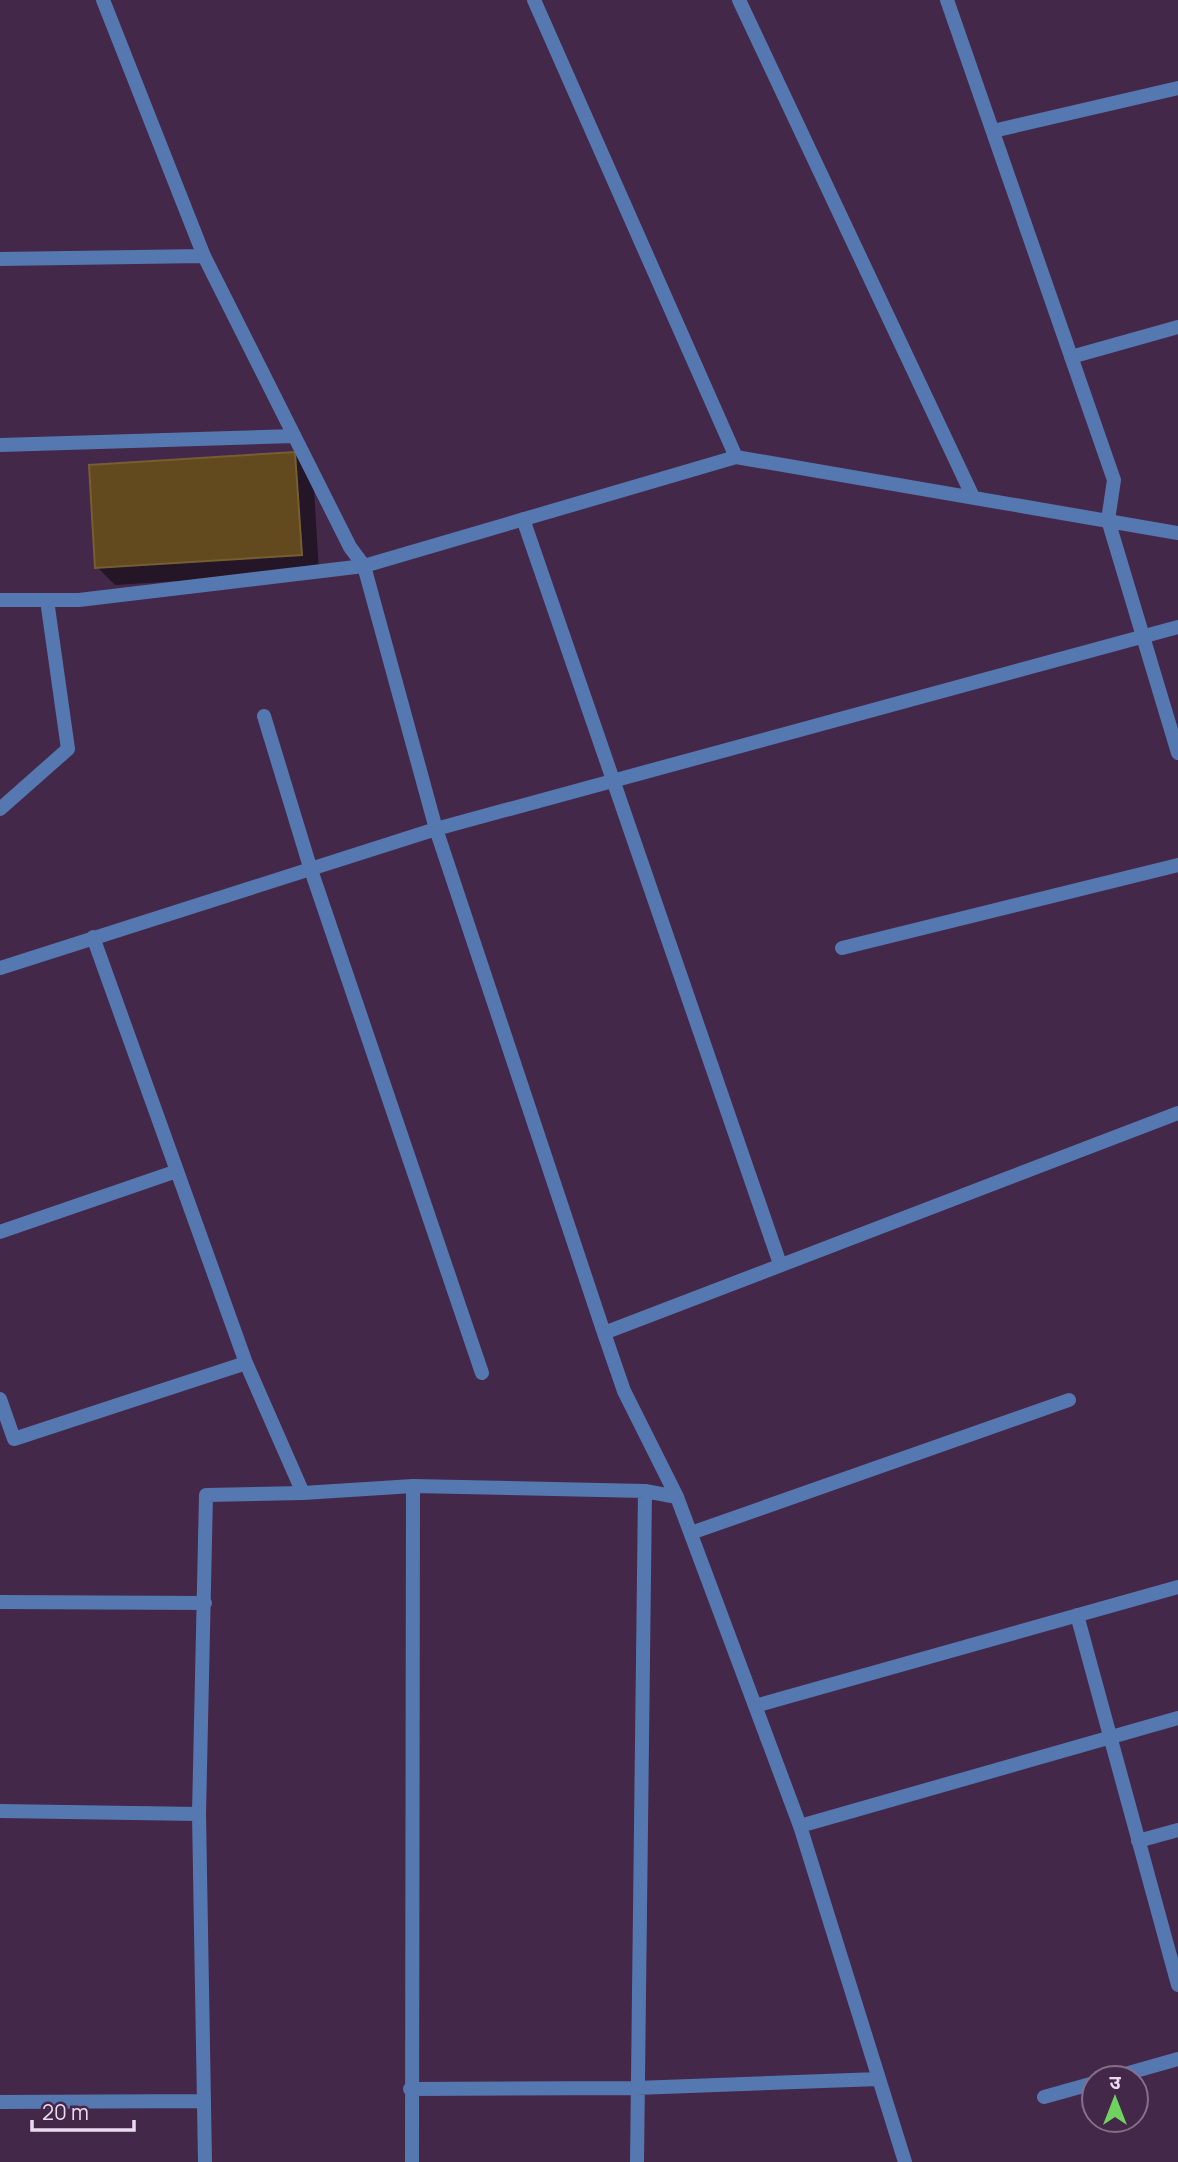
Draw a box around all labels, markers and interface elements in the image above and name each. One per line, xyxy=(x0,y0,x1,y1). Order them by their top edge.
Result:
north arrow xyxy=(1080,2064,1150,2134)
text: उ xyxy=(1109,2069,1121,2095)
scale bar xyxy=(32,2088,133,2132)
text: 20 m xyxy=(42,2098,89,2126)

